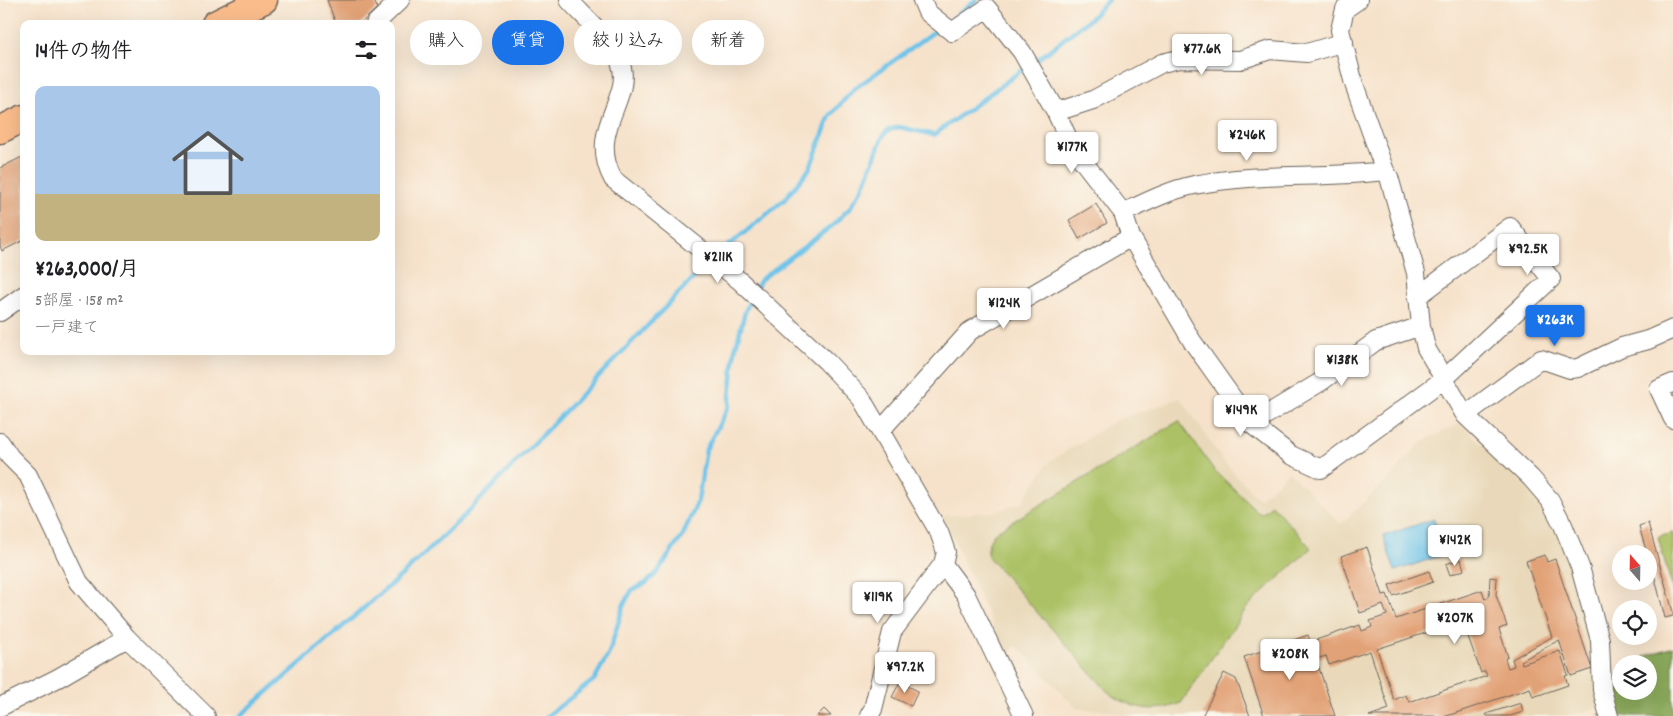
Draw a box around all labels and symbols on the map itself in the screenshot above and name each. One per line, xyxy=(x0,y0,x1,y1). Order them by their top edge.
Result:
pin: ¥77.6K xyxy=(1161,34,1243,76)
pin: ¥246K xyxy=(1212,120,1282,162)
pin: ¥177K xyxy=(1037,132,1107,174)
pin: ¥92.5K xyxy=(1487,234,1569,276)
pin: ¥211K xyxy=(683,242,753,284)
pin: ¥124K xyxy=(969,288,1039,330)
pin: ¥263K xyxy=(1520,304,1590,347)
pin: ¥138K xyxy=(1307,344,1377,387)
pin: ¥149K xyxy=(1206,394,1276,437)
pin: ¥142K xyxy=(1420,524,1490,567)
north arrow xyxy=(1612,545,1658,590)
pin: ¥119K xyxy=(843,582,913,624)
pin: ¥207K xyxy=(1420,602,1490,645)
pin: ¥208K xyxy=(1255,638,1325,681)
pin: ¥97.2K xyxy=(864,652,946,694)

